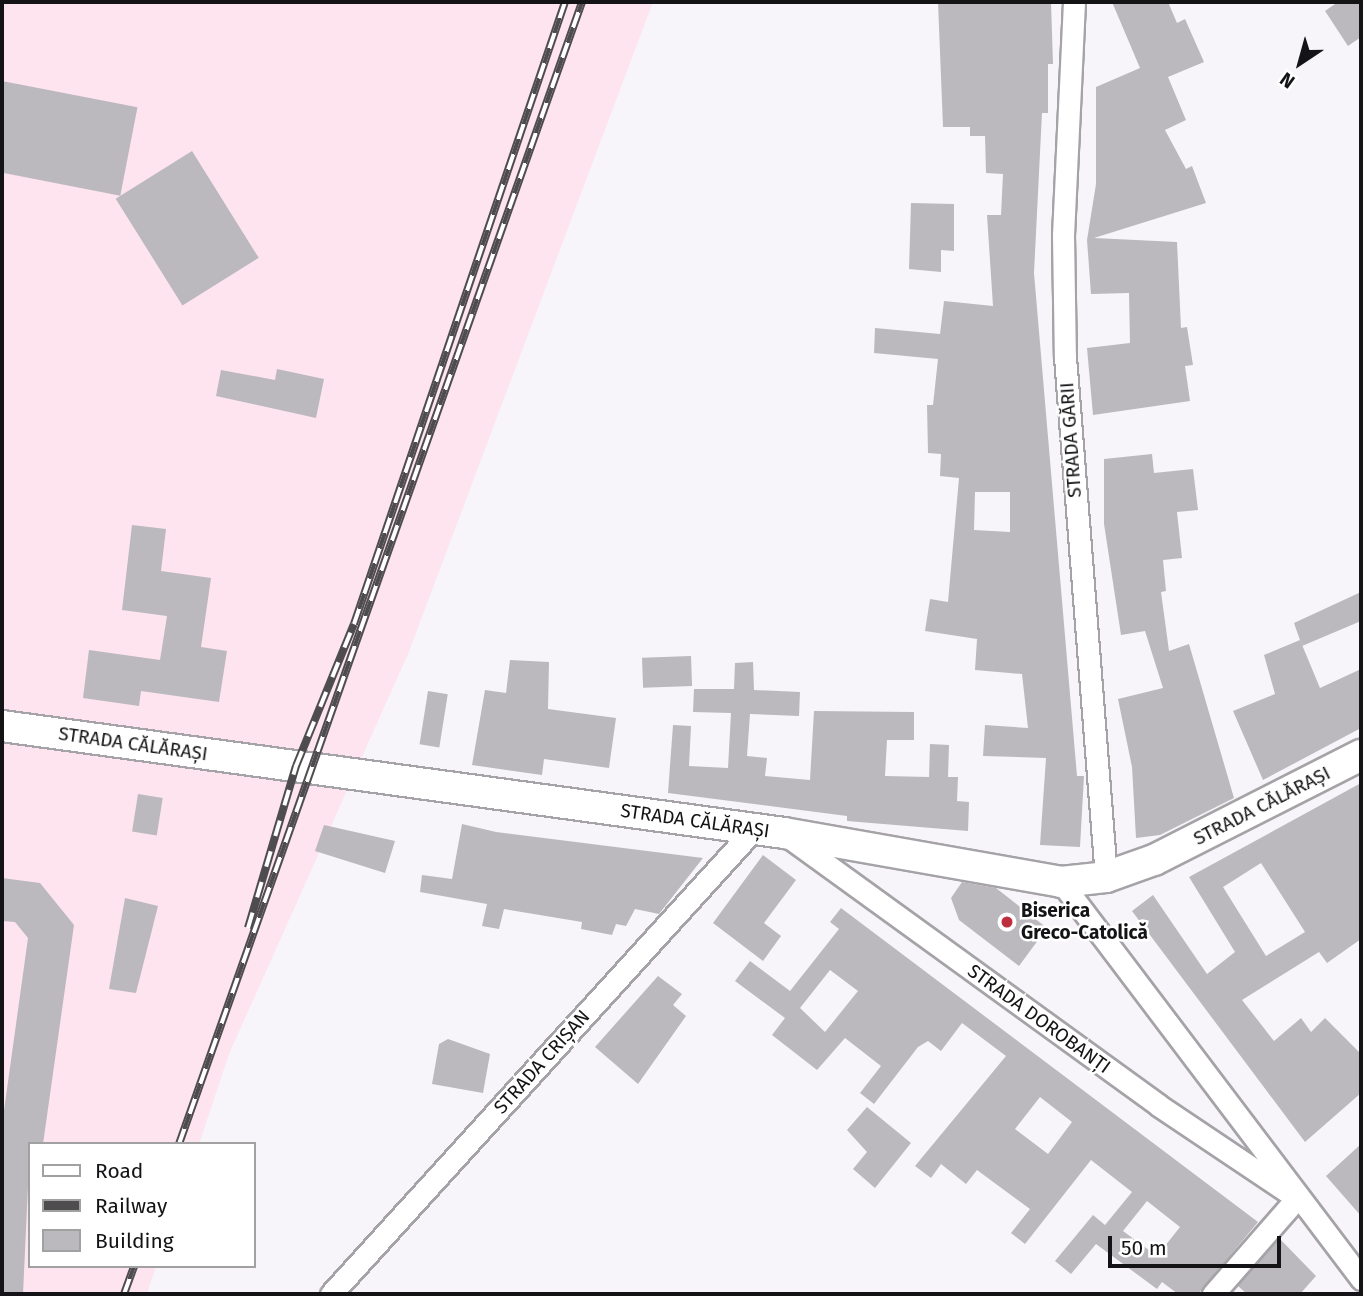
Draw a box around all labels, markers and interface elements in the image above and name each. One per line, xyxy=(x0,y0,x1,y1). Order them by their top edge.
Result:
north arrow xyxy=(1265,28,1335,98)
text: N xyxy=(1276,67,1299,93)
street label: STRADA GĂRII xyxy=(1056,382,1086,498)
street label: STRADA CĂLĂRAȘI xyxy=(57,722,209,766)
street label: STRADA CĂLĂRAȘI xyxy=(1190,762,1334,850)
street label: STRADA CĂLĂRAȘI xyxy=(619,799,771,843)
place label: Biserica Greco-Catolică xyxy=(1021,900,1148,944)
marker: Biserica Greco-Catolică xyxy=(999,914,1015,930)
street label: STRADA DOROBANȚI xyxy=(963,960,1115,1078)
street label: STRADA CRIȘAN xyxy=(489,1005,595,1119)
legend xyxy=(28,1142,256,1268)
text: Road xyxy=(95,1158,143,1184)
text: Railway xyxy=(95,1193,167,1219)
scale bar xyxy=(1111,1222,1284,1266)
text: Building xyxy=(95,1228,174,1254)
text: 50 m xyxy=(1121,1235,1167,1261)

